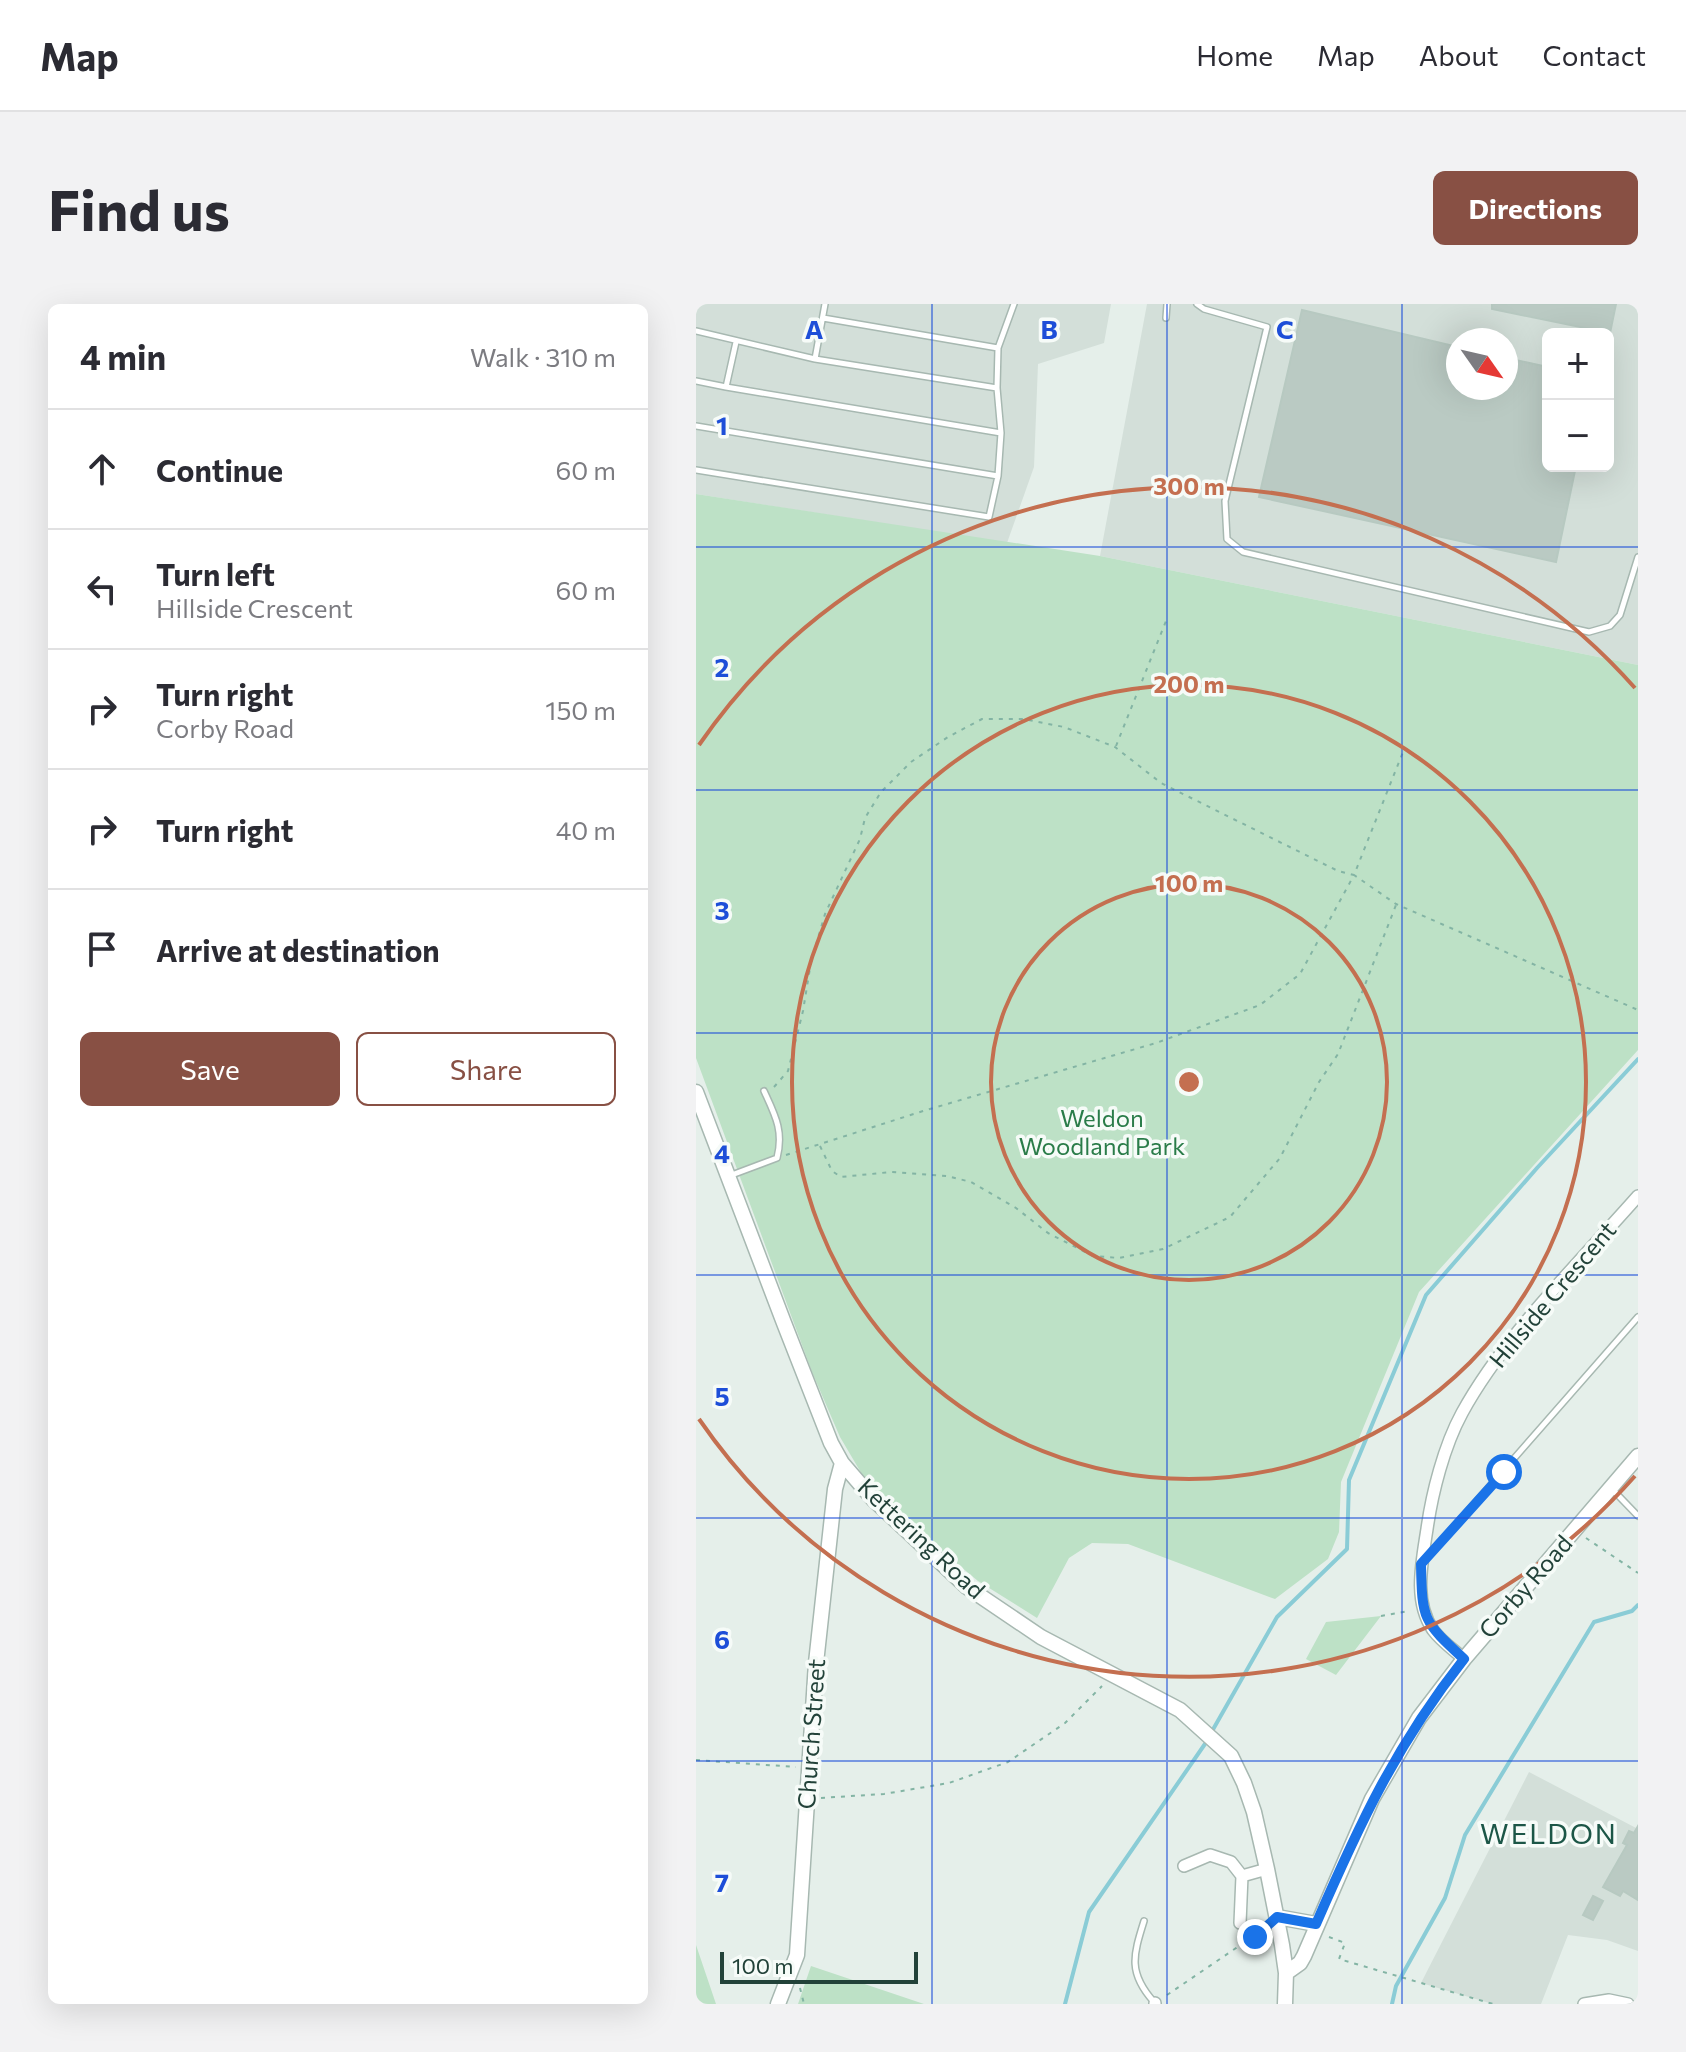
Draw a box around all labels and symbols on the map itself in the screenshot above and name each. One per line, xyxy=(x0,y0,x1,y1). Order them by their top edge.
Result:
text: A xyxy=(805,313,824,344)
text: B xyxy=(1040,313,1058,344)
text: C xyxy=(1276,313,1294,344)
north arrow xyxy=(1446,328,1518,400)
text: 1 xyxy=(716,409,728,440)
text: 300 m xyxy=(1153,471,1225,500)
text: 2 xyxy=(715,651,729,682)
text: 200 m xyxy=(1154,669,1224,698)
text: 100 m xyxy=(1155,868,1223,897)
text: 3 xyxy=(714,894,730,925)
centre of rings xyxy=(1175,1068,1203,1096)
park label: Weldon Woodland Park xyxy=(1019,1103,1185,1160)
text: 4 xyxy=(714,1137,730,1168)
street label: Hillside Crescent xyxy=(1482,1215,1622,1373)
text: 5 xyxy=(714,1380,730,1411)
route start xyxy=(1486,1454,1522,1490)
street label: Kettering Road xyxy=(853,1472,992,1604)
street label: Corby Road xyxy=(1472,1528,1578,1644)
text: 6 xyxy=(714,1623,730,1654)
street label: Church Street xyxy=(791,1657,830,1810)
district label: WELDON xyxy=(1480,1816,1618,1850)
text: 7 xyxy=(715,1866,729,1897)
route end xyxy=(1237,1919,1273,1955)
scale bar xyxy=(720,1948,918,1984)

